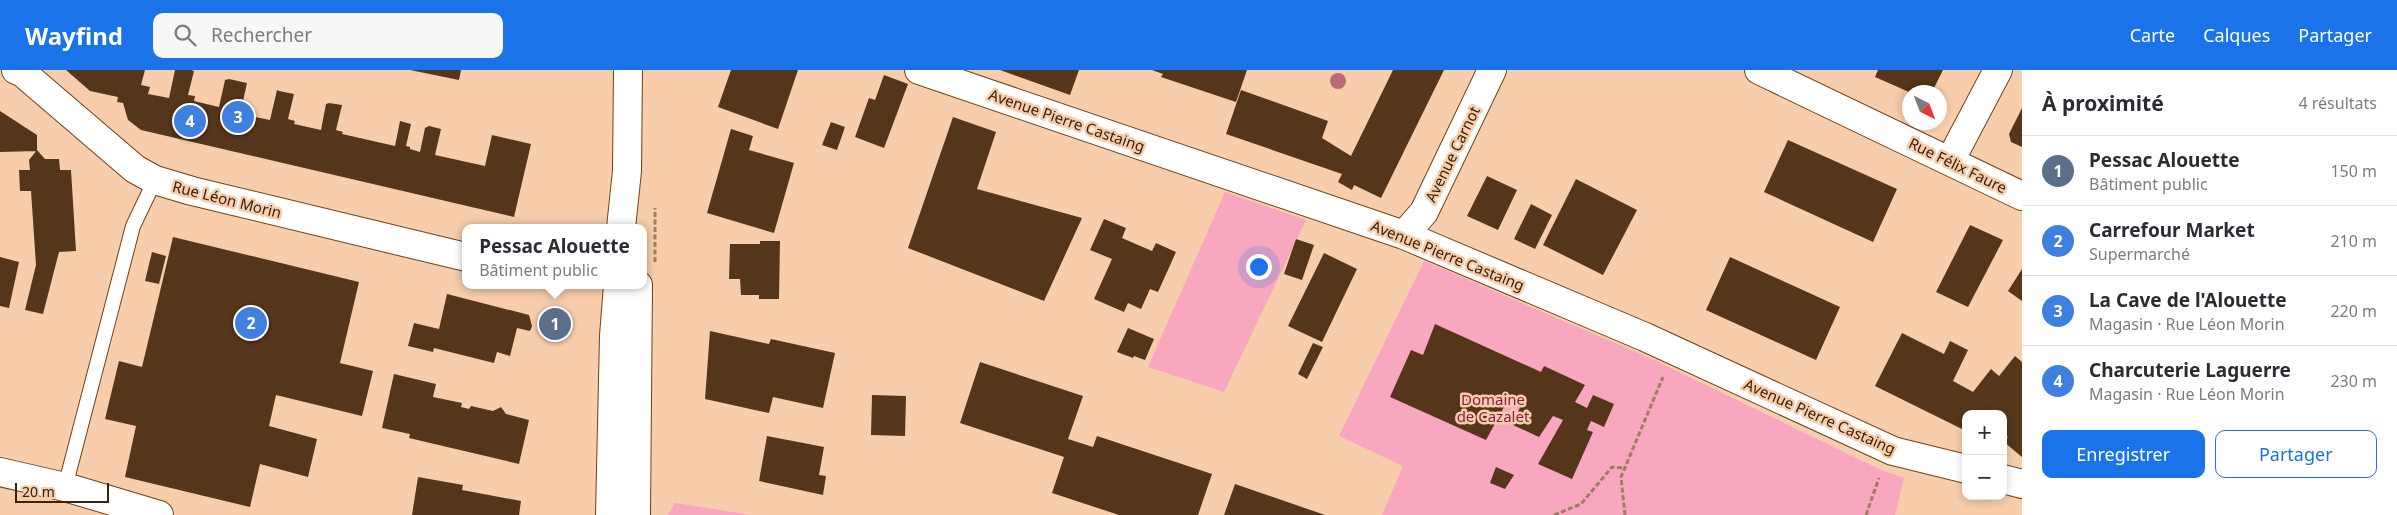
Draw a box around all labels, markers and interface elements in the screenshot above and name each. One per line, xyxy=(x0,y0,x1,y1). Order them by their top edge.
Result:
search box xyxy=(153,13,503,58)
text: Wayfind xyxy=(25,19,123,52)
icon: search xyxy=(171,21,199,49)
text: Rechercher xyxy=(211,22,312,48)
text: Carte xyxy=(2130,23,2175,47)
text: Calques xyxy=(2203,23,2270,47)
text: Partager xyxy=(2298,23,2372,47)
street label: Avenue Pierre Castaing xyxy=(986,84,1148,156)
north arrow xyxy=(1902,85,1947,130)
text: À proximité xyxy=(2042,89,2164,117)
text: 4 résultats xyxy=(2299,92,2377,114)
pin: 3 xyxy=(222,98,254,136)
pin: 4 xyxy=(174,102,206,140)
street label: Avenue Carnot xyxy=(1420,102,1484,205)
street label: Rue Félix Faure xyxy=(1906,133,2010,197)
text: Pessac Alouette xyxy=(2089,147,2240,173)
text: 1 xyxy=(2053,160,2063,182)
text: 150 m xyxy=(2330,160,2377,182)
text: Bâtiment public xyxy=(2089,173,2208,195)
street label: Rue Léon Morin xyxy=(170,176,284,222)
street label: Avenue Pierre Castaing xyxy=(1368,215,1528,295)
text: Carrefour Market xyxy=(2089,217,2255,243)
popup xyxy=(462,224,647,289)
text: 2 xyxy=(2053,230,2063,252)
text: 210 m xyxy=(2330,230,2377,252)
text: Pessac Alouette xyxy=(479,233,630,259)
text: Supermarché xyxy=(2089,243,2190,265)
your location xyxy=(1246,254,1272,280)
text: Bâtiment public xyxy=(479,259,598,281)
text: La Cave de l'Alouette xyxy=(2089,287,2287,313)
text: 3 xyxy=(2053,300,2063,322)
text: 220 m xyxy=(2330,300,2377,322)
pin: 2 xyxy=(235,304,267,342)
pin: 1 xyxy=(539,305,571,343)
text: Magasin · Rue Léon Morin xyxy=(2089,313,2285,335)
text: Charcuterie Laguerre xyxy=(2089,357,2291,383)
text: 4 xyxy=(2053,370,2063,392)
text: 230 m xyxy=(2330,370,2377,392)
street label: Avenue Pierre Castaing xyxy=(1741,374,1899,458)
text: Magasin · Rue Léon Morin xyxy=(2089,383,2285,405)
park label: Domaine de Cazalet xyxy=(1457,389,1530,426)
map controls xyxy=(1962,410,2007,500)
button: + xyxy=(1962,410,2007,455)
button: Enregistrer xyxy=(2042,430,2205,478)
button: Partager xyxy=(2215,430,2377,478)
button: − xyxy=(1962,455,2007,500)
scale bar xyxy=(15,480,109,503)
text: 20 m xyxy=(22,482,55,501)

